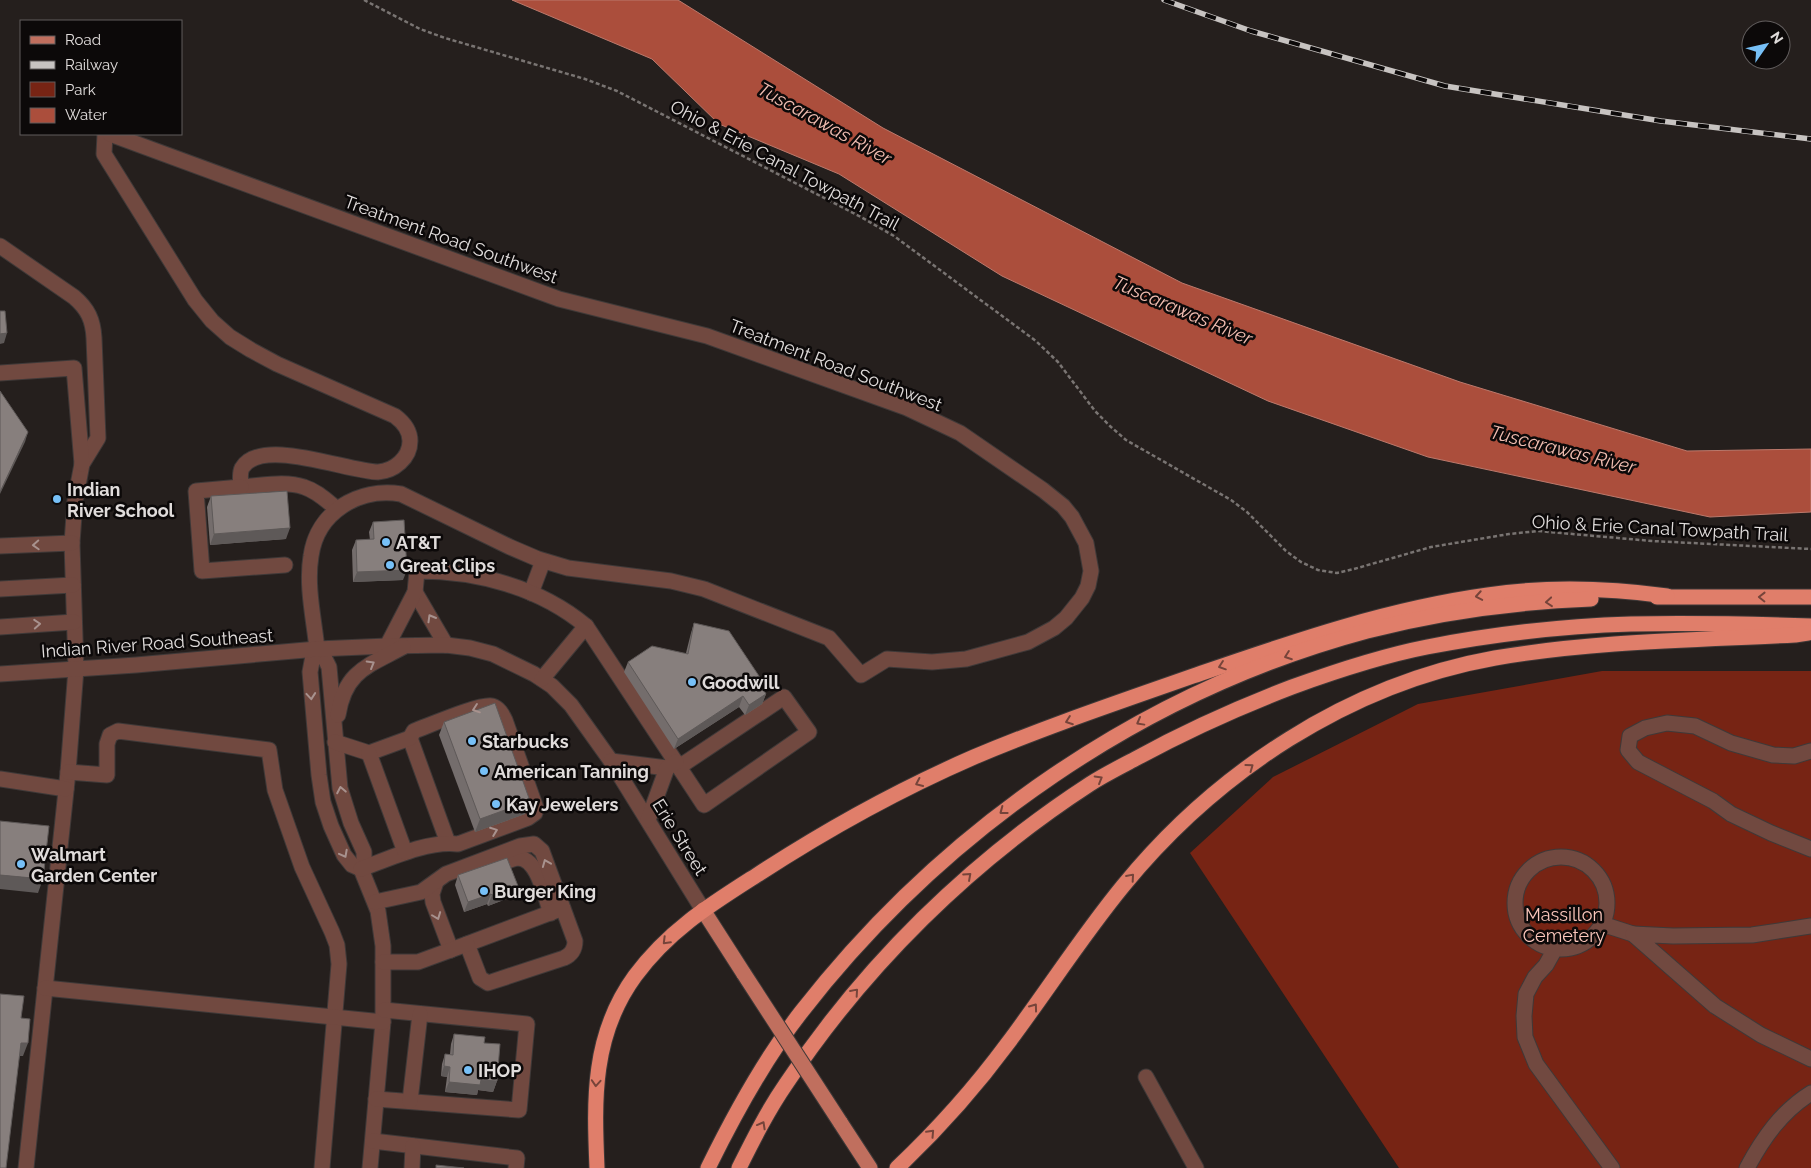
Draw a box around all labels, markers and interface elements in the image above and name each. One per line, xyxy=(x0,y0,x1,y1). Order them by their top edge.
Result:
legend xyxy=(20,20,182,135)
north arrow xyxy=(1741,20,1791,70)
text: N xyxy=(1767,29,1786,47)
text: Road xyxy=(65,31,101,49)
text: Railway xyxy=(65,56,118,74)
water label: Tuscarawas River xyxy=(754,77,897,170)
text: Park xyxy=(65,81,96,99)
street label: Ohio & Erie Canal Towpath Trail xyxy=(667,95,903,235)
text: Water xyxy=(65,106,108,124)
street label: Treatment Road Southwest xyxy=(341,191,561,287)
water label: Tuscarawas River xyxy=(1110,271,1257,350)
street label: Treatment Road Southwest xyxy=(727,315,945,415)
water label: Tuscarawas River xyxy=(1488,420,1640,478)
place label: Indian River School xyxy=(67,479,175,521)
marker: Indian River School xyxy=(51,493,63,505)
street label: Ohio & Erie Canal Towpath Trail xyxy=(1531,511,1789,545)
place label: AT&T xyxy=(396,532,441,553)
marker: AT&T xyxy=(380,536,392,548)
one-way arrow xyxy=(32,539,40,550)
place label: Great Clips xyxy=(400,555,495,576)
marker: Great Clips xyxy=(384,559,396,571)
one-way arrow xyxy=(1475,591,1484,601)
one-way arrow xyxy=(1758,591,1766,602)
one-way arrow xyxy=(1544,596,1552,607)
one-way arrow xyxy=(427,615,437,624)
one-way arrow xyxy=(33,619,41,630)
street label: Indian River Road Southeast xyxy=(40,624,274,662)
one-way arrow xyxy=(1284,650,1293,661)
one-way arrow xyxy=(1218,660,1226,670)
one-way arrow xyxy=(365,661,374,671)
place label: Goodwill xyxy=(702,672,780,693)
marker: Goodwill xyxy=(686,676,698,688)
one-way arrow xyxy=(305,692,316,700)
one-way arrow xyxy=(472,703,481,713)
one-way arrow xyxy=(1065,715,1073,725)
one-way arrow xyxy=(1136,716,1145,726)
place label: Starbucks xyxy=(482,731,569,752)
marker: Starbucks xyxy=(466,735,478,747)
place label: American Tanning xyxy=(494,761,649,782)
one-way arrow xyxy=(1244,764,1253,772)
marker: American Tanning xyxy=(478,765,490,777)
one-way arrow xyxy=(1093,776,1102,786)
one-way arrow xyxy=(915,777,924,787)
one-way arrow xyxy=(337,786,347,795)
place label: Kay Jewelers xyxy=(506,794,618,815)
street label: Erie Street xyxy=(648,795,712,879)
marker: Kay Jewelers xyxy=(490,798,502,810)
one-way arrow xyxy=(1000,805,1009,814)
one-way arrow xyxy=(489,827,498,837)
place label: Walmart Garden Center xyxy=(31,844,157,886)
one-way arrow xyxy=(338,848,348,857)
marker: Walmart Garden Center xyxy=(15,858,27,870)
one-way arrow xyxy=(542,859,552,867)
one-way arrow xyxy=(963,873,972,882)
one-way arrow xyxy=(1125,873,1134,882)
place label: Burger King xyxy=(494,881,596,902)
marker: Burger King xyxy=(478,885,490,897)
park label: Massillon Cemetery xyxy=(1523,904,1605,946)
one-way arrow xyxy=(431,911,441,920)
one-way arrow xyxy=(662,935,671,944)
one-way arrow xyxy=(849,989,858,998)
one-way arrow xyxy=(1028,1003,1037,1013)
place label: IHOP xyxy=(478,1060,521,1081)
marker: IHOP xyxy=(462,1064,474,1076)
one-way arrow xyxy=(590,1080,601,1088)
one-way arrow xyxy=(756,1122,766,1131)
one-way arrow xyxy=(925,1129,934,1138)

